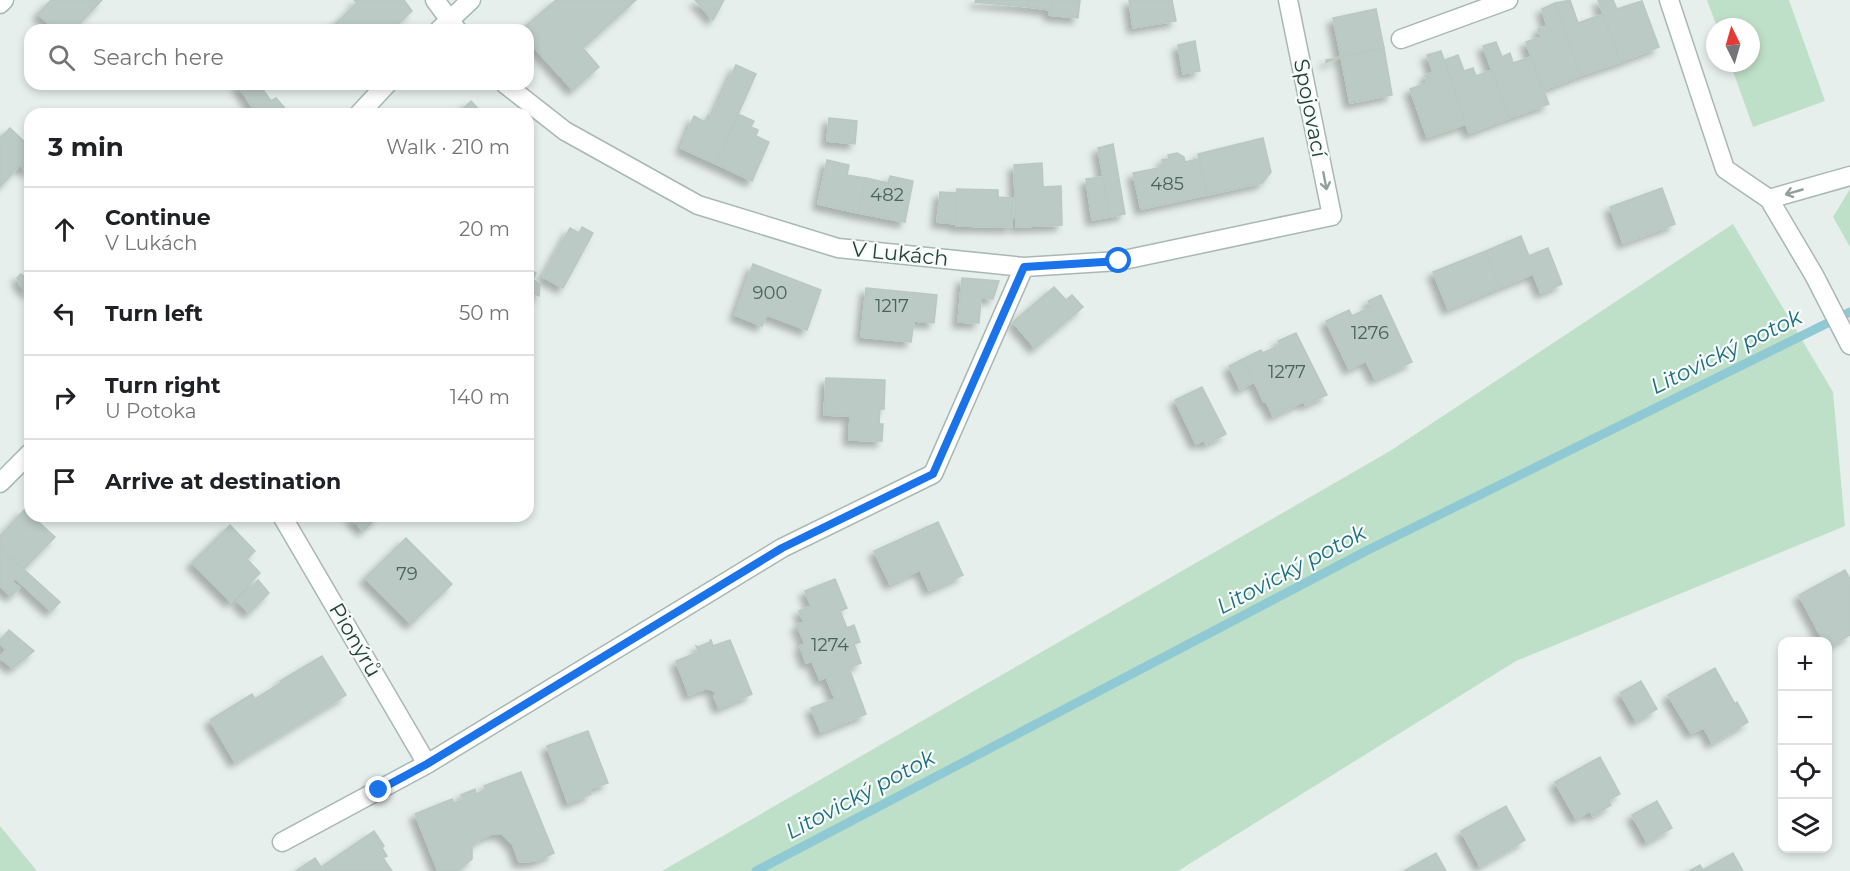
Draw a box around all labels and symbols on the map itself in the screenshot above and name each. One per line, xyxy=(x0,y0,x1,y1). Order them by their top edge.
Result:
north arrow xyxy=(1706,18,1760,72)
street label: Spojovací xyxy=(1289,57,1333,160)
one-way arrow xyxy=(1320,171,1331,190)
house number: 485 xyxy=(1150,173,1184,195)
house number: 482 xyxy=(870,184,904,206)
one-way arrow xyxy=(1785,186,1804,198)
street label: V Lukách xyxy=(850,236,950,271)
route start xyxy=(1105,247,1131,273)
house number: 900 xyxy=(753,282,787,304)
house number: 1217 xyxy=(875,295,909,317)
water label: Litovický potok xyxy=(1646,303,1807,400)
house number: 1276 xyxy=(1351,322,1389,344)
house number: 1277 xyxy=(1268,361,1306,383)
water label: Litovický potok xyxy=(1212,518,1371,620)
house number: 79 xyxy=(396,563,418,585)
street label: Pionýrů xyxy=(324,598,387,681)
house number: 1274 xyxy=(811,634,849,656)
water label: Litovický potok xyxy=(781,743,940,845)
route end xyxy=(365,776,391,802)

